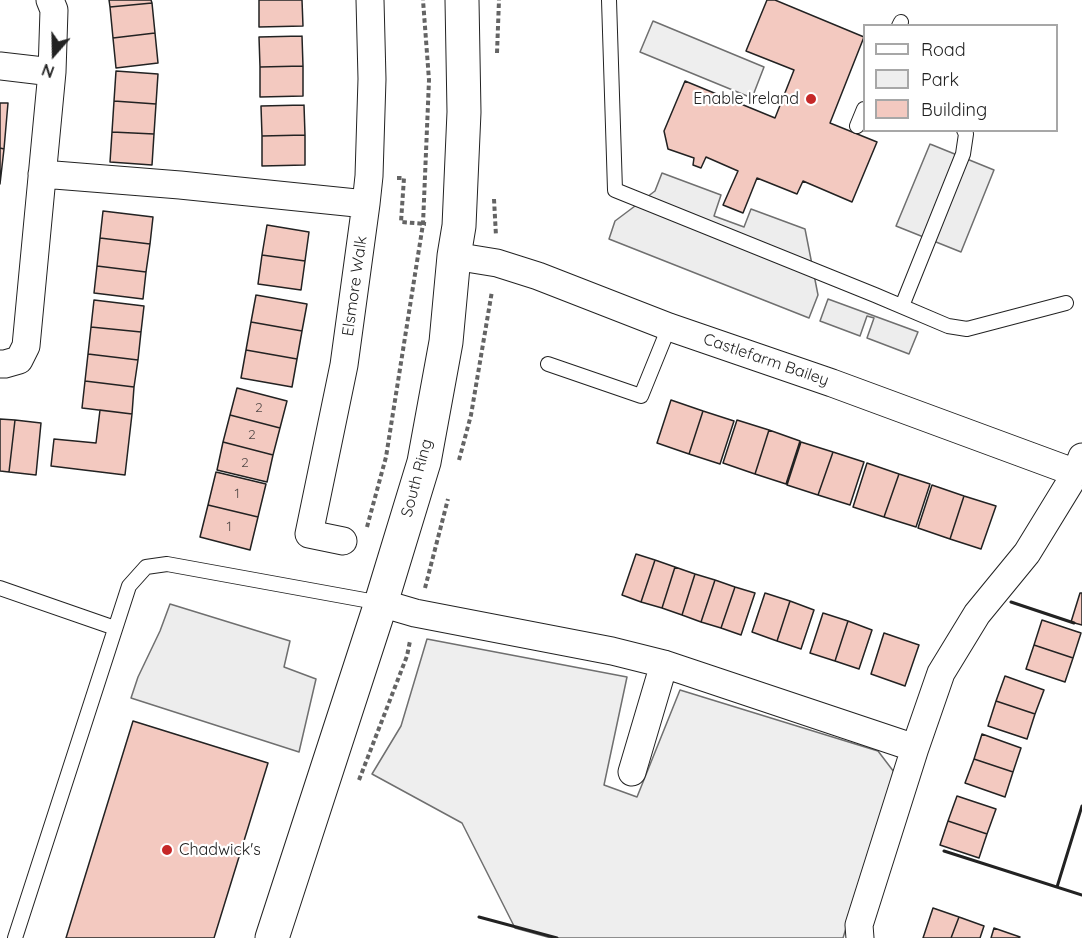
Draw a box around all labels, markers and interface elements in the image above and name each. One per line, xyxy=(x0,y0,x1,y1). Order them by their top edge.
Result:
north arrow xyxy=(24,24,84,84)
legend xyxy=(863,24,1058,132)
text: Road xyxy=(921,38,966,61)
text: N xyxy=(39,60,57,82)
text: Park xyxy=(921,68,959,91)
place label: Enable Ireland xyxy=(693,89,799,109)
marker: Enable Ireland xyxy=(804,92,818,106)
text: Building xyxy=(921,98,987,121)
street label: Elsmore Walk xyxy=(338,235,372,337)
street label: Castlefarm Bailey xyxy=(701,330,831,390)
house number: 2 xyxy=(255,400,263,416)
house number: 2 xyxy=(248,427,256,443)
street label: South Ring xyxy=(397,437,437,519)
house number: 2 xyxy=(241,455,249,471)
house number: 1 xyxy=(234,486,240,502)
house number: 1 xyxy=(226,519,232,535)
place label: Chadwick's xyxy=(179,840,261,860)
marker: Chadwick's xyxy=(160,843,174,857)

